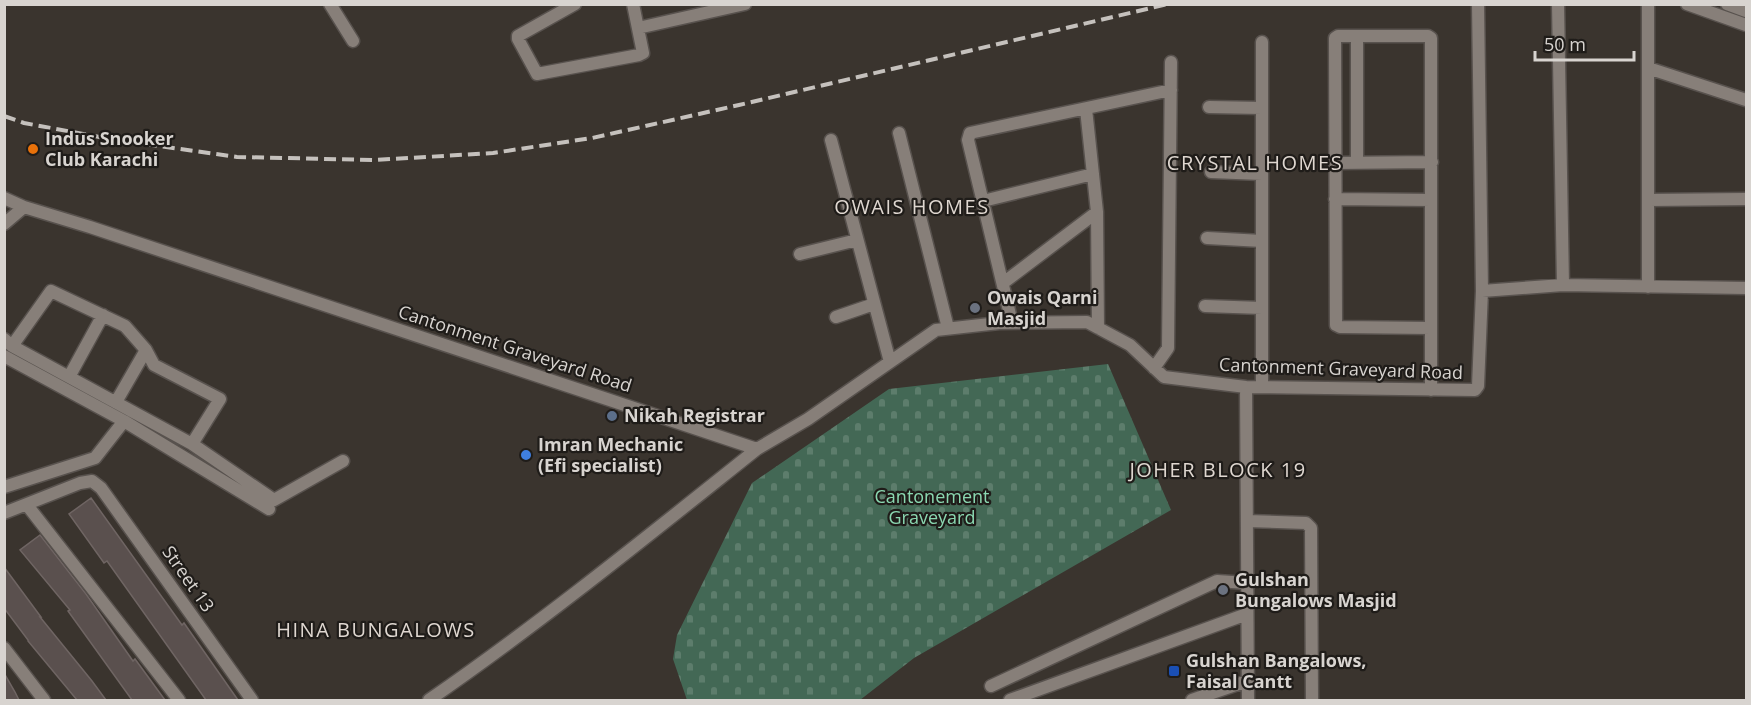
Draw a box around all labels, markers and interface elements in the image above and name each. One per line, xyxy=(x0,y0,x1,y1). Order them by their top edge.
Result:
scale bar xyxy=(1535,24,1634,62)
text: 50 m xyxy=(1544,32,1586,56)
place label: Indus Snooker Club Karachi xyxy=(45,126,174,171)
marker: Indus Snooker Club Karachi xyxy=(26,142,40,156)
district label: CRYSTAL HOMES xyxy=(1167,149,1343,176)
district label: OWAIS HOMES xyxy=(834,193,990,220)
place label: Owais Qarni Masjid xyxy=(987,285,1097,330)
street label: Cantonment Graveyard Road xyxy=(396,299,635,397)
marker: Owais Qarni Masjid xyxy=(968,301,982,315)
street label: Cantonment Graveyard Road xyxy=(1219,352,1463,384)
place label: Nikah Registrar xyxy=(624,403,765,427)
marker: Nikah Registrar xyxy=(605,409,619,423)
place label: Imran Mechanic (Efi specialist) xyxy=(538,432,683,477)
marker: Imran Mechanic (Efi specialist) xyxy=(519,448,533,462)
district label: JOHER BLOCK 19 xyxy=(1127,456,1307,483)
park label: Cantonement Graveyard xyxy=(875,484,990,529)
street label: Street 13 xyxy=(157,541,220,616)
place label: Gulshan Bungalows Masjid xyxy=(1235,567,1397,612)
marker: Gulshan Bungalows Masjid xyxy=(1216,583,1230,597)
district label: HINA BUNGALOWS xyxy=(276,616,476,643)
place label: Gulshan Bangalows, Faisal Cantt xyxy=(1186,648,1366,693)
marker: Gulshan Bangalows, Faisal Cantt xyxy=(1167,664,1181,678)

